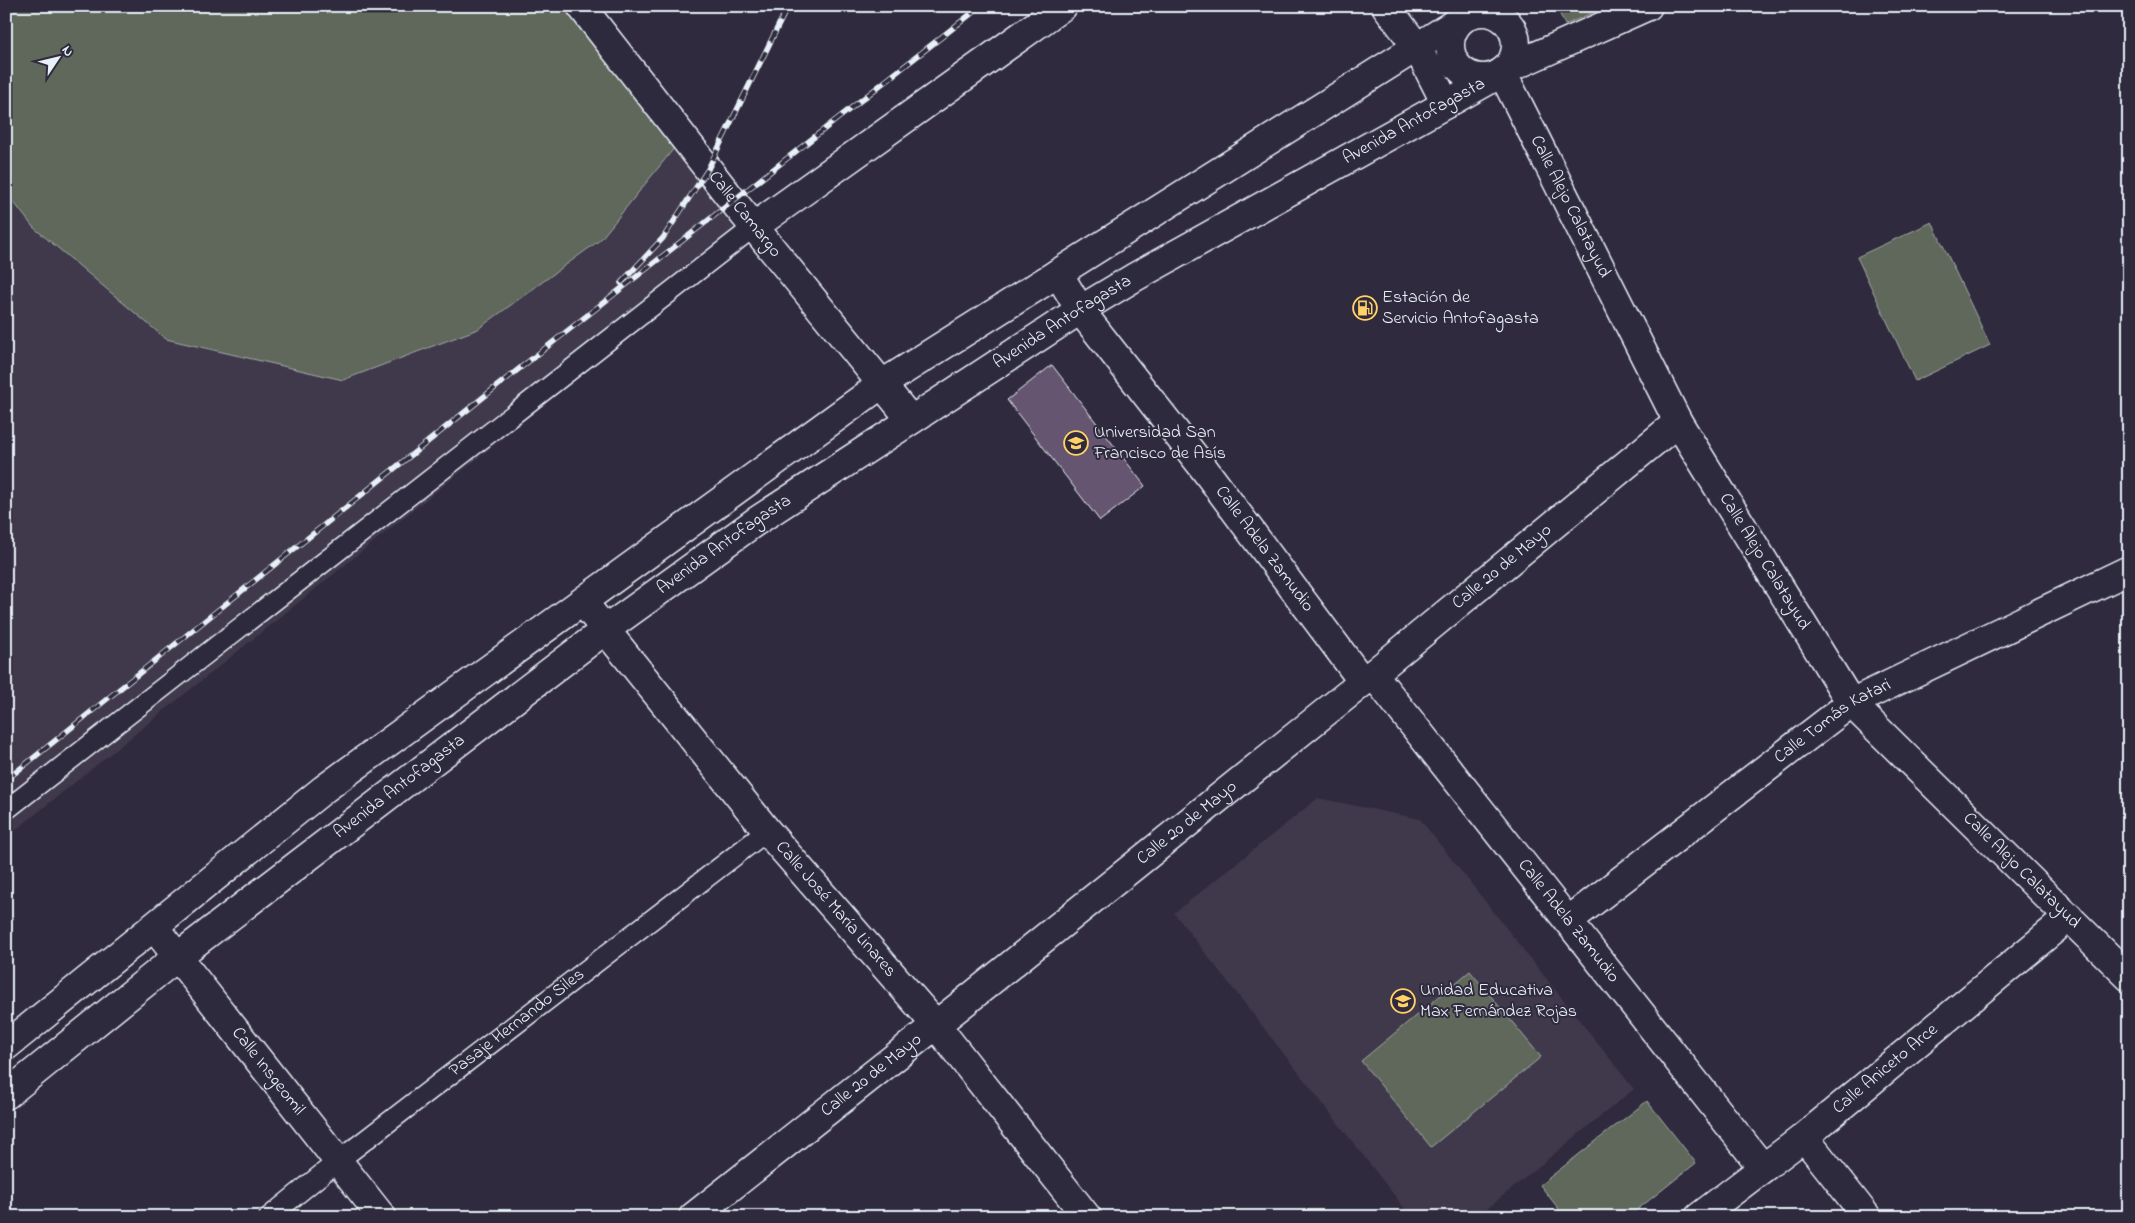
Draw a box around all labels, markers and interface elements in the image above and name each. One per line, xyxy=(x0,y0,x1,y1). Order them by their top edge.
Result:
north arrow xyxy=(32,32,82,82)
text: N xyxy=(56,42,79,61)
street label: Avenida Antofagasta xyxy=(1338,71,1490,172)
street label: Calle Alejo Calatayud xyxy=(1523,131,1617,283)
street label: Calle Camargo xyxy=(701,166,787,264)
street label: Avenida Antofagasta xyxy=(988,269,1137,376)
place label: Estación de Servicio Antofagasta xyxy=(1382,285,1539,333)
fuel station icon: Estación de Servicio Antofagasta xyxy=(1352,295,1378,321)
place label: Universidad San Francisco de Asís xyxy=(1093,420,1226,467)
school or university icon: Universidad San Francisco de Asís xyxy=(1063,430,1089,456)
street label: Calle Adela Zamudio xyxy=(1208,481,1320,618)
street label: Avenida Antofagasta xyxy=(652,488,797,601)
street label: Calle Alejo Calatayud xyxy=(1712,488,1816,635)
street label: Calle 20 de Mayo xyxy=(1447,518,1558,616)
street label: Calle Tomás Katari xyxy=(1769,673,1896,771)
street label: Avenida Antofagasta xyxy=(328,728,471,846)
street label: Calle 20 de Mayo xyxy=(1131,775,1243,872)
street label: Calle Alejo Calatayud xyxy=(1957,807,2086,935)
street label: Calle José María Linares xyxy=(769,836,902,983)
street label: Calle Adela Zamudio xyxy=(1511,854,1625,989)
street label: Pasaje Hernando Siles xyxy=(444,963,591,1084)
place label: Unidad Educativa Max Fernández Rojas xyxy=(1420,978,1577,1025)
school or university icon: Unidad Educativa Max Fernández Rojas xyxy=(1390,988,1416,1014)
street label: Calle Aniceto Arce xyxy=(1827,1017,1945,1121)
street label: Calle Insgeomil xyxy=(225,1022,311,1121)
street label: Calle 20 de Mayo xyxy=(816,1027,928,1124)

